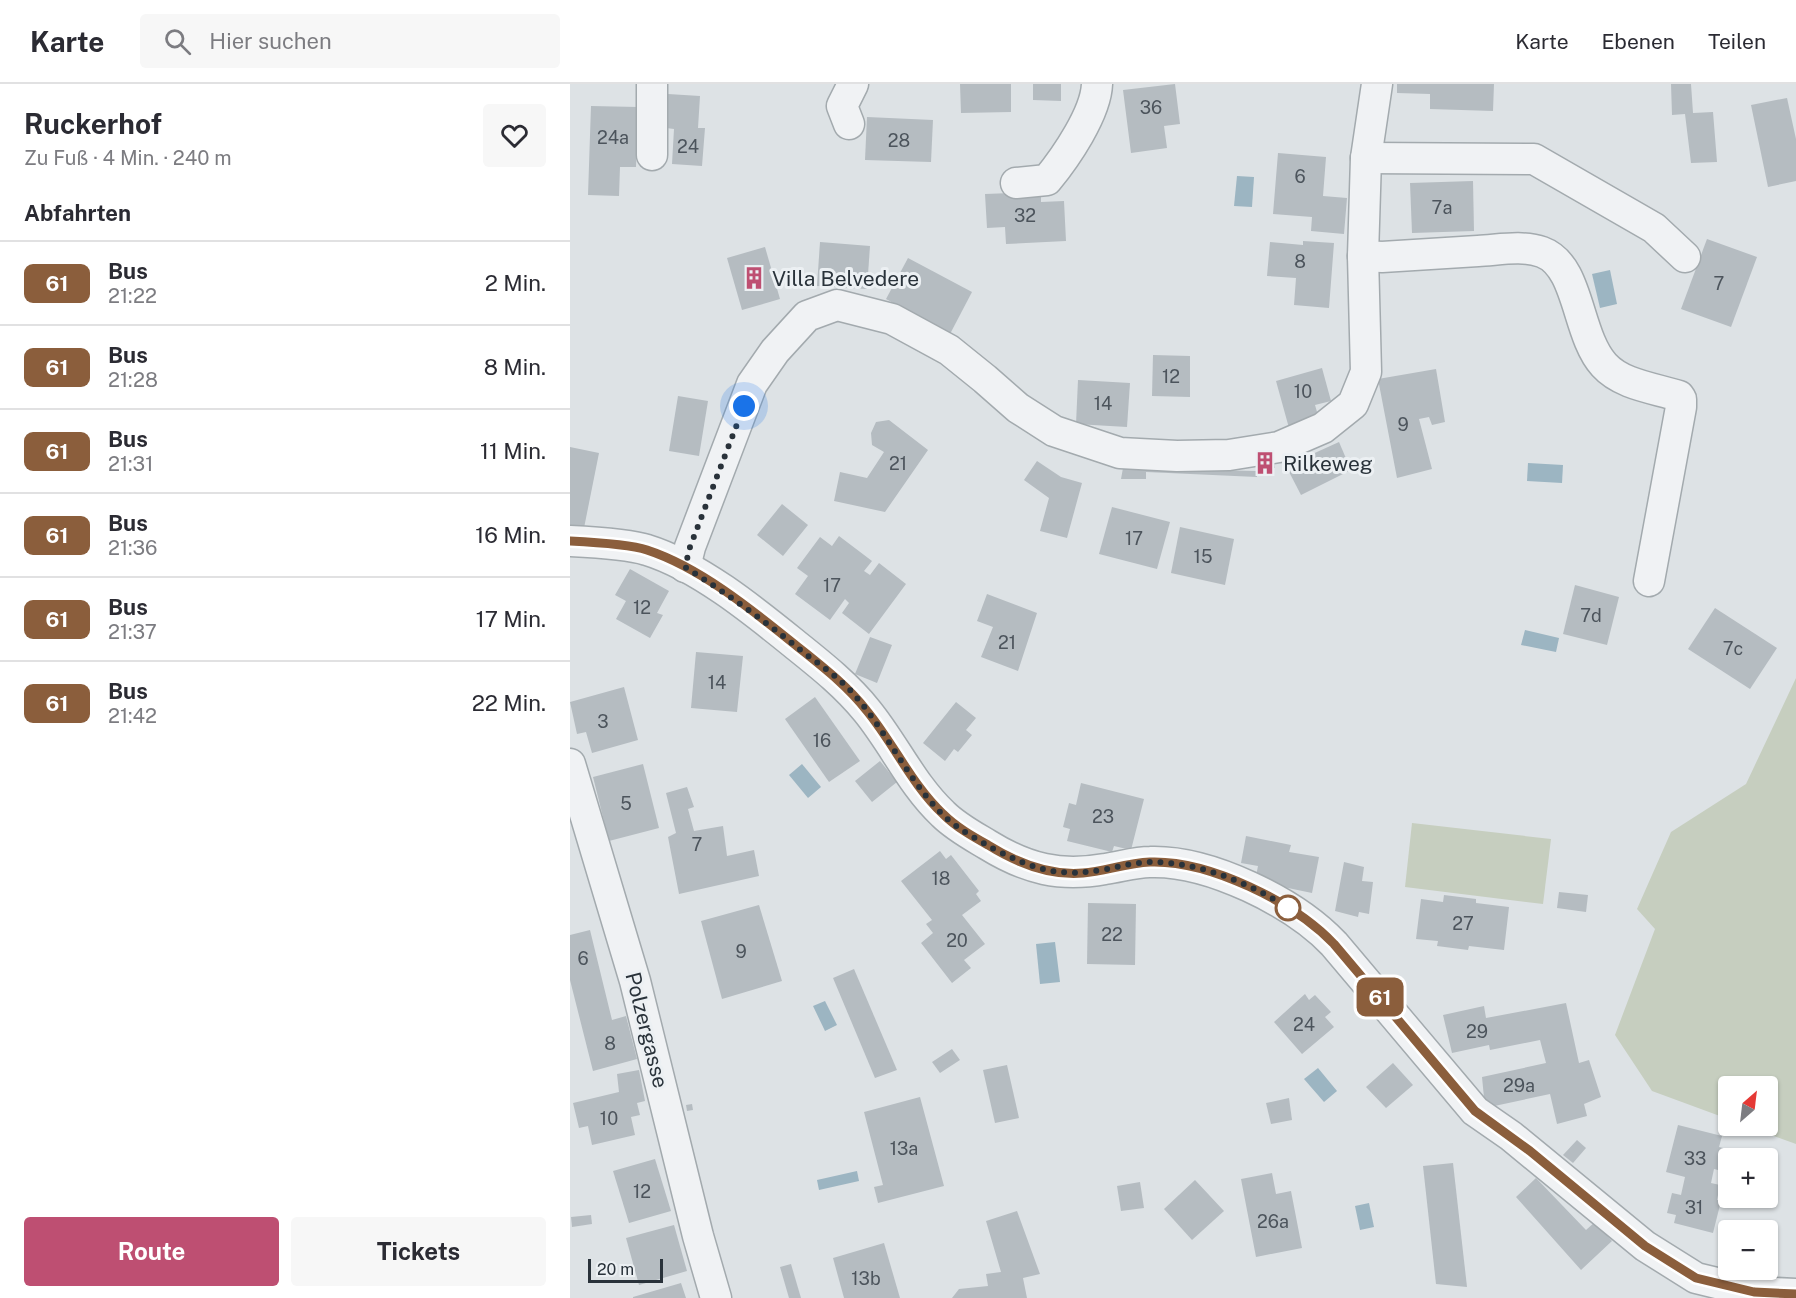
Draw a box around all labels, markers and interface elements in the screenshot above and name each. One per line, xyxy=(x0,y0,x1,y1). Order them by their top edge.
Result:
search box xyxy=(140,14,560,68)
text: Karte xyxy=(30,25,104,58)
icon: search xyxy=(161,25,194,58)
text: Hier suchen xyxy=(209,28,332,54)
text: Karte xyxy=(1515,29,1569,54)
text: Ebenen xyxy=(1602,29,1675,54)
text: Teilen xyxy=(1708,29,1766,54)
house number: 36 xyxy=(1140,97,1162,118)
button: heart xyxy=(483,104,546,167)
text: Ruckerhof xyxy=(24,107,162,140)
house number: 24a xyxy=(597,127,629,148)
house number: 28 xyxy=(888,130,910,151)
house number: 24 xyxy=(677,136,699,157)
text: Zu Fuß · 4 Min. · 240 m xyxy=(24,146,232,170)
house number: 6 xyxy=(1294,166,1306,187)
house number: 7a xyxy=(1432,197,1452,218)
text: Abfahrten xyxy=(24,200,131,226)
house number: 32 xyxy=(1014,205,1036,226)
house number: 8 xyxy=(1294,251,1306,272)
text: Bus xyxy=(108,258,148,284)
building icon: Villa Belvedere xyxy=(741,265,767,291)
place label: Villa Belvedere xyxy=(772,266,919,291)
text: 2 Min. xyxy=(485,270,546,296)
text: 61 xyxy=(46,271,68,296)
house number: 7 xyxy=(1714,273,1724,294)
text: 21:22 xyxy=(108,284,157,308)
text: Bus xyxy=(108,342,148,368)
text: 8 Min. xyxy=(484,354,546,380)
text: 61 xyxy=(46,355,68,380)
house number: 12 xyxy=(1162,366,1180,387)
text: 21:28 xyxy=(108,368,158,392)
house number: 10 xyxy=(1294,381,1312,402)
your location xyxy=(729,391,759,421)
house number: 14 xyxy=(1094,393,1112,414)
house number: 9 xyxy=(1397,414,1409,435)
text: Bus xyxy=(108,426,148,452)
text: 11 Min. xyxy=(480,438,546,464)
text: 61 xyxy=(46,439,68,464)
building icon: Rilkeweg xyxy=(1252,450,1278,476)
place label: Rilkeweg xyxy=(1283,451,1373,476)
text: 21:31 xyxy=(108,452,153,476)
house number: 21 xyxy=(889,453,907,474)
text: Bus xyxy=(108,510,148,536)
text: 16 Min. xyxy=(475,522,546,548)
text: 61 xyxy=(46,523,68,548)
house number: 17 xyxy=(1125,528,1143,549)
text: 21:36 xyxy=(108,536,158,560)
house number: 15 xyxy=(1194,546,1212,567)
house number: 17 xyxy=(823,575,841,596)
text: Bus xyxy=(108,594,148,620)
house number: 12 xyxy=(633,597,651,618)
house number: 7d xyxy=(1580,605,1602,626)
text: 17 Min. xyxy=(476,606,546,632)
text: 61 xyxy=(46,607,68,632)
text: 21:37 xyxy=(108,620,157,644)
house number: 21 xyxy=(998,632,1016,653)
house number: 7c xyxy=(1723,638,1743,659)
house number: 14 xyxy=(708,672,726,693)
text: Bus xyxy=(108,678,148,704)
text: 22 Min. xyxy=(472,690,546,716)
text: 61 xyxy=(46,691,68,716)
text: 21:42 xyxy=(108,704,157,728)
house number: 3 xyxy=(597,711,609,732)
house number: 16 xyxy=(813,730,831,751)
house number: 5 xyxy=(620,793,632,814)
house number: 23 xyxy=(1092,806,1114,827)
house number: 7 xyxy=(692,834,702,855)
house number: 18 xyxy=(932,868,950,889)
unlabelled marker xyxy=(1275,895,1301,921)
house number: 27 xyxy=(1452,913,1474,934)
house number: 22 xyxy=(1101,924,1123,945)
house number: 20 xyxy=(946,930,968,951)
house number: 9 xyxy=(735,941,747,962)
house number: 6 xyxy=(577,948,589,969)
street label: Polzergasse xyxy=(621,969,673,1091)
line badge: 61 xyxy=(1353,978,1407,1016)
text: 61 xyxy=(1369,985,1391,1010)
house number: 24 xyxy=(1293,1014,1315,1035)
house number: 29 xyxy=(1466,1021,1488,1042)
house number: 8 xyxy=(604,1033,616,1054)
house number: 29a xyxy=(1503,1075,1535,1096)
north arrow xyxy=(1718,1076,1778,1136)
map controls xyxy=(1718,1076,1778,1280)
house number: 10 xyxy=(600,1108,618,1129)
house number: 13a xyxy=(890,1138,918,1159)
house number: 33 xyxy=(1684,1148,1706,1169)
button: + xyxy=(1718,1148,1778,1208)
house number: 12 xyxy=(633,1181,651,1202)
house number: 31 xyxy=(1685,1197,1703,1218)
house number: 26a xyxy=(1257,1211,1289,1232)
button: Route xyxy=(24,1217,279,1286)
button: Tickets xyxy=(291,1217,546,1286)
button: − xyxy=(1718,1220,1778,1280)
scale bar xyxy=(588,1256,663,1284)
text: 20 m xyxy=(597,1260,634,1279)
house number: 13b xyxy=(851,1268,881,1289)

